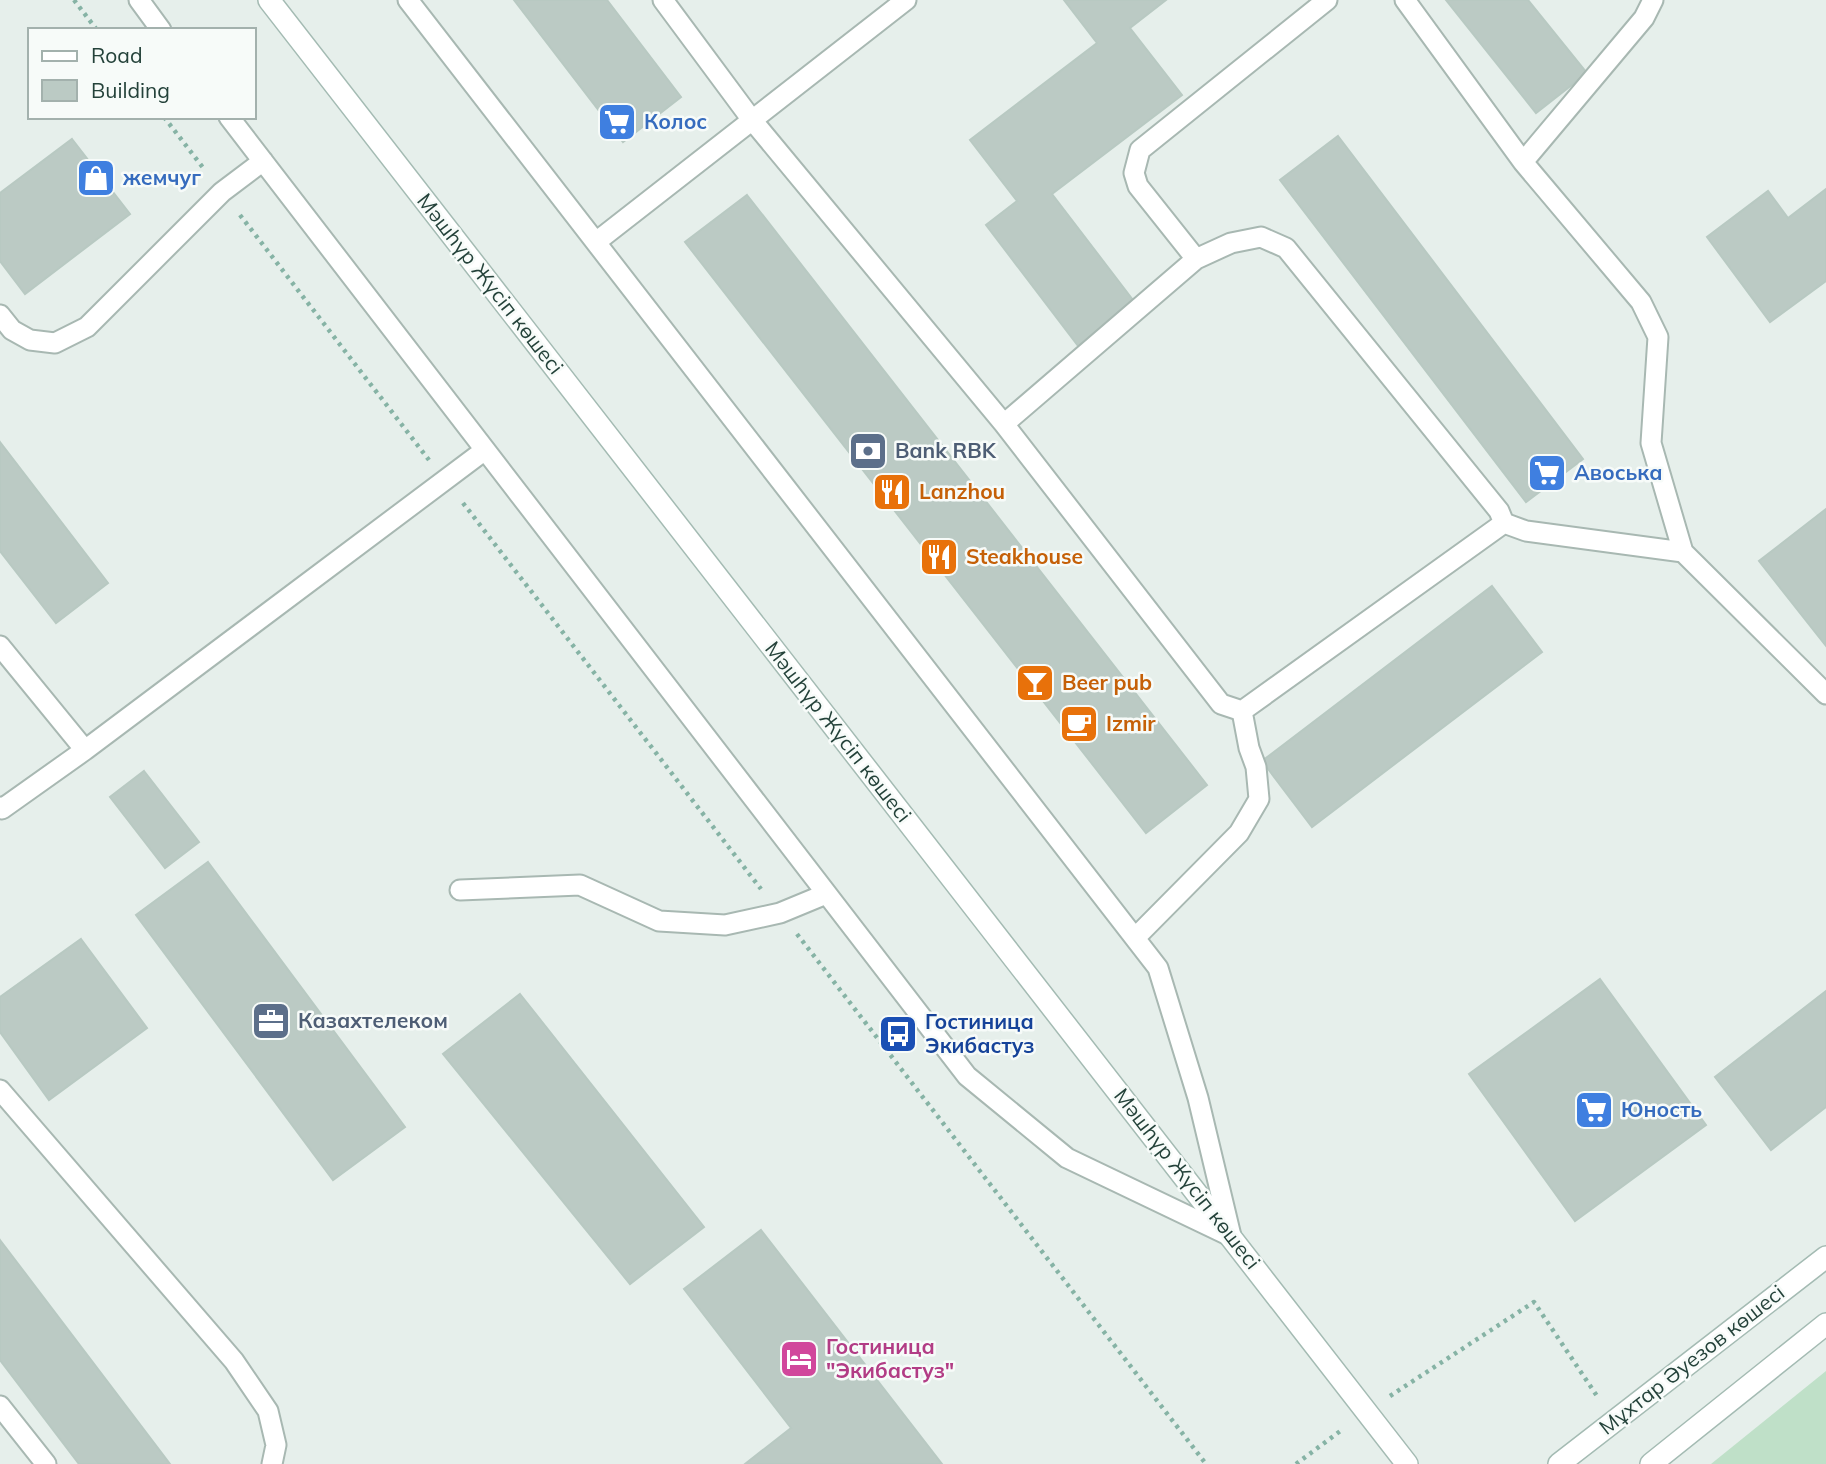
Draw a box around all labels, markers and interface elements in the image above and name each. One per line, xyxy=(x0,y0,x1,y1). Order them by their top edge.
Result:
legend xyxy=(28,28,256,119)
text: Road xyxy=(91,42,142,68)
text: Building xyxy=(91,77,170,103)
supermarket icon: Колос xyxy=(596,101,638,143)
place label: Колос xyxy=(644,108,707,134)
shop icon: жемчуг xyxy=(75,157,117,199)
place label: жемчуг xyxy=(122,164,201,190)
street label: Мәшһүр Жүсіп көшесі xyxy=(412,188,569,379)
bank icon: Bank RBK xyxy=(847,430,889,472)
place label: Bank RBK xyxy=(895,437,997,463)
supermarket icon: Авоська xyxy=(1526,452,1568,494)
place label: Авоська xyxy=(1574,459,1663,485)
restaurant icon: Lanzhou xyxy=(871,471,913,513)
place label: Lanzhou xyxy=(919,478,1005,504)
restaurant icon: Steakhouse xyxy=(918,536,960,578)
place label: Steakhouse xyxy=(966,543,1083,569)
street label: Мәшһүр Жүсіп көшесі xyxy=(760,636,917,827)
bar icon: Beer pub xyxy=(1014,662,1056,704)
place label: Beer pub xyxy=(1062,669,1152,695)
cafe icon: Izmir xyxy=(1058,703,1100,745)
place label: Izmir xyxy=(1106,710,1156,736)
office icon: Казахтелеком xyxy=(250,1000,292,1042)
place label: Казахтелеком xyxy=(298,1007,448,1033)
place label: Гостиница Экибастуз xyxy=(925,1008,1034,1058)
bus stop icon: Гостиница Экибастуз xyxy=(877,1013,919,1055)
street label: Мәшһүр Жүсіп көшесі xyxy=(1109,1083,1266,1274)
supermarket icon: Юность xyxy=(1573,1089,1615,1131)
place label: Юность xyxy=(1621,1096,1702,1122)
street label: Мұхтар Әуезов көшесі xyxy=(1594,1279,1789,1440)
place label: Гостиница "Экибастуз" xyxy=(826,1333,954,1383)
hotel icon: Гостиница "Экибастуз" xyxy=(778,1338,820,1380)

